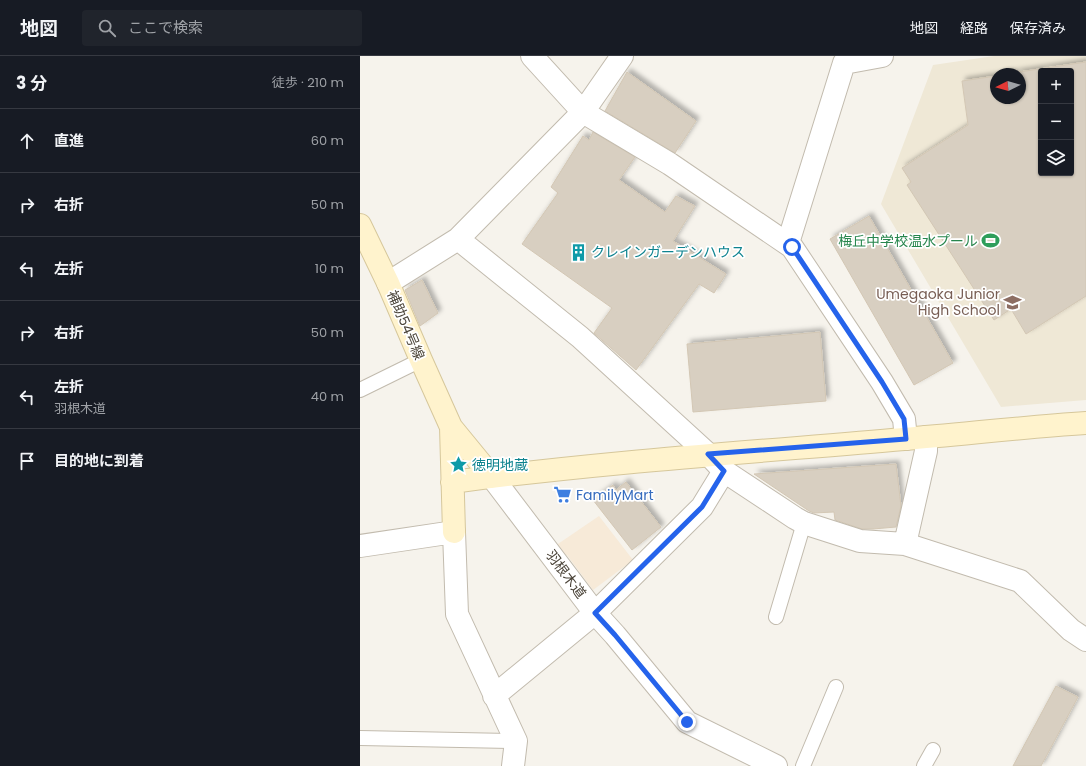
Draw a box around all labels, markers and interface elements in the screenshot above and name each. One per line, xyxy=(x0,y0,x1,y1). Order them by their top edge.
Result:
search box xyxy=(82,10,362,46)
text: 地図 xyxy=(20,15,58,42)
icon: search xyxy=(96,17,118,39)
text: ここで検索 xyxy=(128,17,203,38)
text: 地図 xyxy=(910,18,938,38)
text: 経路 xyxy=(960,18,988,38)
text: 保存済み xyxy=(1010,18,1066,38)
north arrow xyxy=(990,68,1026,104)
map controls xyxy=(1038,68,1074,176)
button: + xyxy=(1038,68,1074,104)
text: 3 分 xyxy=(16,71,47,95)
text: 徒歩 · 210 m xyxy=(272,73,344,92)
button: − xyxy=(1038,104,1074,140)
icon: ahead xyxy=(16,130,38,152)
text: 直進 xyxy=(54,130,84,151)
text: 60 m xyxy=(311,131,344,150)
button: layers xyxy=(1038,140,1074,176)
icon: right xyxy=(16,194,38,216)
text: 右折 xyxy=(54,194,84,215)
text: 50 m xyxy=(311,195,344,214)
place label: 梅丘中学校温水プール xyxy=(838,231,978,251)
sports icon: 梅丘中学校温水プール xyxy=(981,231,1001,251)
route start xyxy=(783,238,801,256)
building icon: クレインガーデンハウス xyxy=(568,242,588,262)
place label: クレインガーデンハウス xyxy=(591,242,745,262)
icon: left xyxy=(16,258,38,280)
text: 左折 xyxy=(54,258,84,279)
text: 10 m xyxy=(315,259,344,278)
place label: Umegaoka Junior High School xyxy=(876,284,1000,320)
street label: 補助54号線 xyxy=(382,287,430,363)
school or university icon: Umegaoka Junior High School xyxy=(1003,292,1023,312)
icon: right xyxy=(16,322,38,344)
text: 右折 xyxy=(54,322,84,343)
text: 50 m xyxy=(311,323,344,342)
text: 左折 xyxy=(54,376,84,397)
icon: left xyxy=(16,386,38,408)
text: 40 m xyxy=(311,387,344,406)
text: 羽根木道 xyxy=(54,399,106,418)
icon: arrive xyxy=(16,450,38,472)
text: 目的地に到着 xyxy=(54,450,144,471)
place icon: 徳明地蔵 xyxy=(449,455,469,475)
place label: 徳明地蔵 xyxy=(472,455,528,475)
supermarket icon: FamilyMart xyxy=(553,485,573,505)
place label: FamilyMart xyxy=(576,485,654,505)
street label: 羽根木道 xyxy=(541,546,591,602)
route end xyxy=(678,713,696,731)

